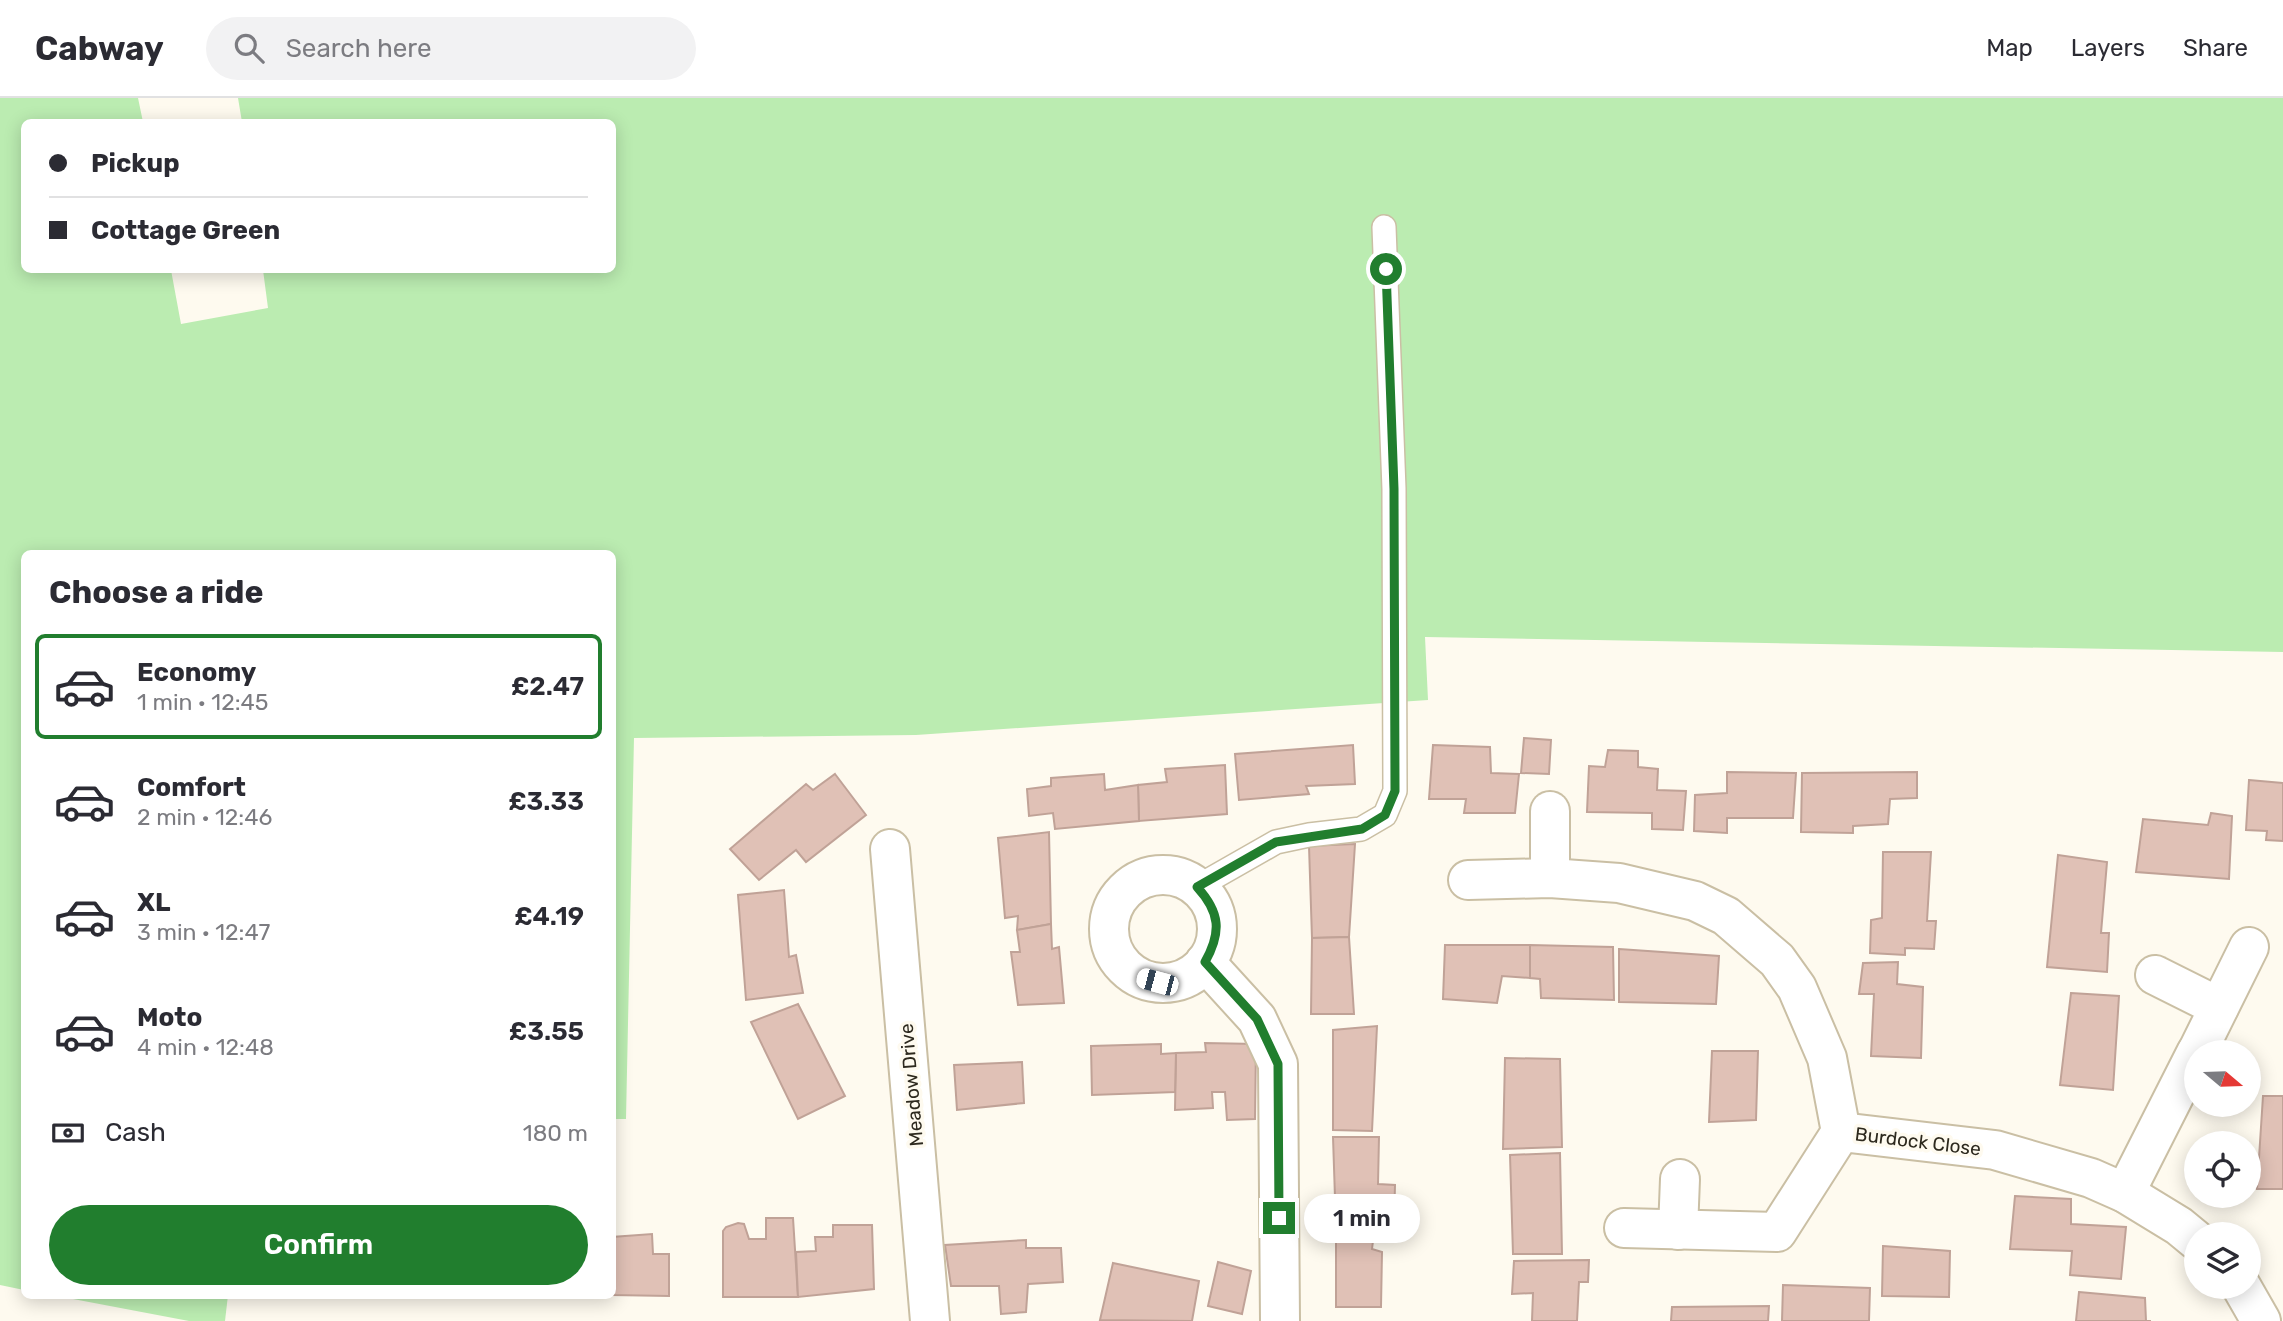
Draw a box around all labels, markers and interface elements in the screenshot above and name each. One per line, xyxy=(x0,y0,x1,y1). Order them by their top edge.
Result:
search box xyxy=(206,17,696,80)
text: Cabway xyxy=(35,29,164,68)
icon: search xyxy=(230,29,268,67)
text: Search here xyxy=(286,33,432,64)
text: Map xyxy=(1986,34,2033,62)
text: Layers xyxy=(2071,34,2145,62)
text: Share xyxy=(2183,34,2248,62)
text: Pickup xyxy=(91,148,180,179)
text: Cottage Green xyxy=(91,215,280,246)
route start xyxy=(1370,253,1402,285)
text: Choose a ride xyxy=(49,573,263,611)
icon: car xyxy=(53,655,116,718)
text: Economy xyxy=(137,657,256,688)
text: £2.47 xyxy=(511,671,584,702)
text: 1 min · 12:45 xyxy=(137,688,268,716)
icon: car xyxy=(53,770,116,833)
text: Comfort xyxy=(137,772,246,803)
text: £3.33 xyxy=(508,786,584,817)
text: 2 min · 12:46 xyxy=(137,803,272,831)
icon: car xyxy=(53,885,116,948)
text: XL xyxy=(137,887,170,918)
text: £4.19 xyxy=(514,901,584,932)
text: 3 min · 12:47 xyxy=(137,918,270,946)
car xyxy=(1134,966,1181,998)
icon: car xyxy=(53,1000,116,1063)
text: Moto xyxy=(137,1002,202,1033)
text: £3.55 xyxy=(509,1016,584,1047)
street label: Meadow Drive xyxy=(895,1023,928,1147)
text: 4 min · 12:48 xyxy=(137,1033,274,1061)
north arrow xyxy=(2184,1040,2261,1116)
map controls xyxy=(2184,1040,2261,1299)
icon: cash xyxy=(49,1114,87,1152)
text: Cash xyxy=(105,1117,166,1148)
text: 180 m xyxy=(523,1119,588,1147)
street label: Burdock Close xyxy=(1854,1122,1982,1161)
button: locate xyxy=(2184,1131,2261,1208)
callout: 1 min xyxy=(1304,1194,1419,1242)
route end xyxy=(1263,1202,1295,1234)
text: 1 min xyxy=(1333,1204,1391,1232)
button: Confirm xyxy=(49,1205,588,1285)
button: layers xyxy=(2184,1222,2261,1299)

